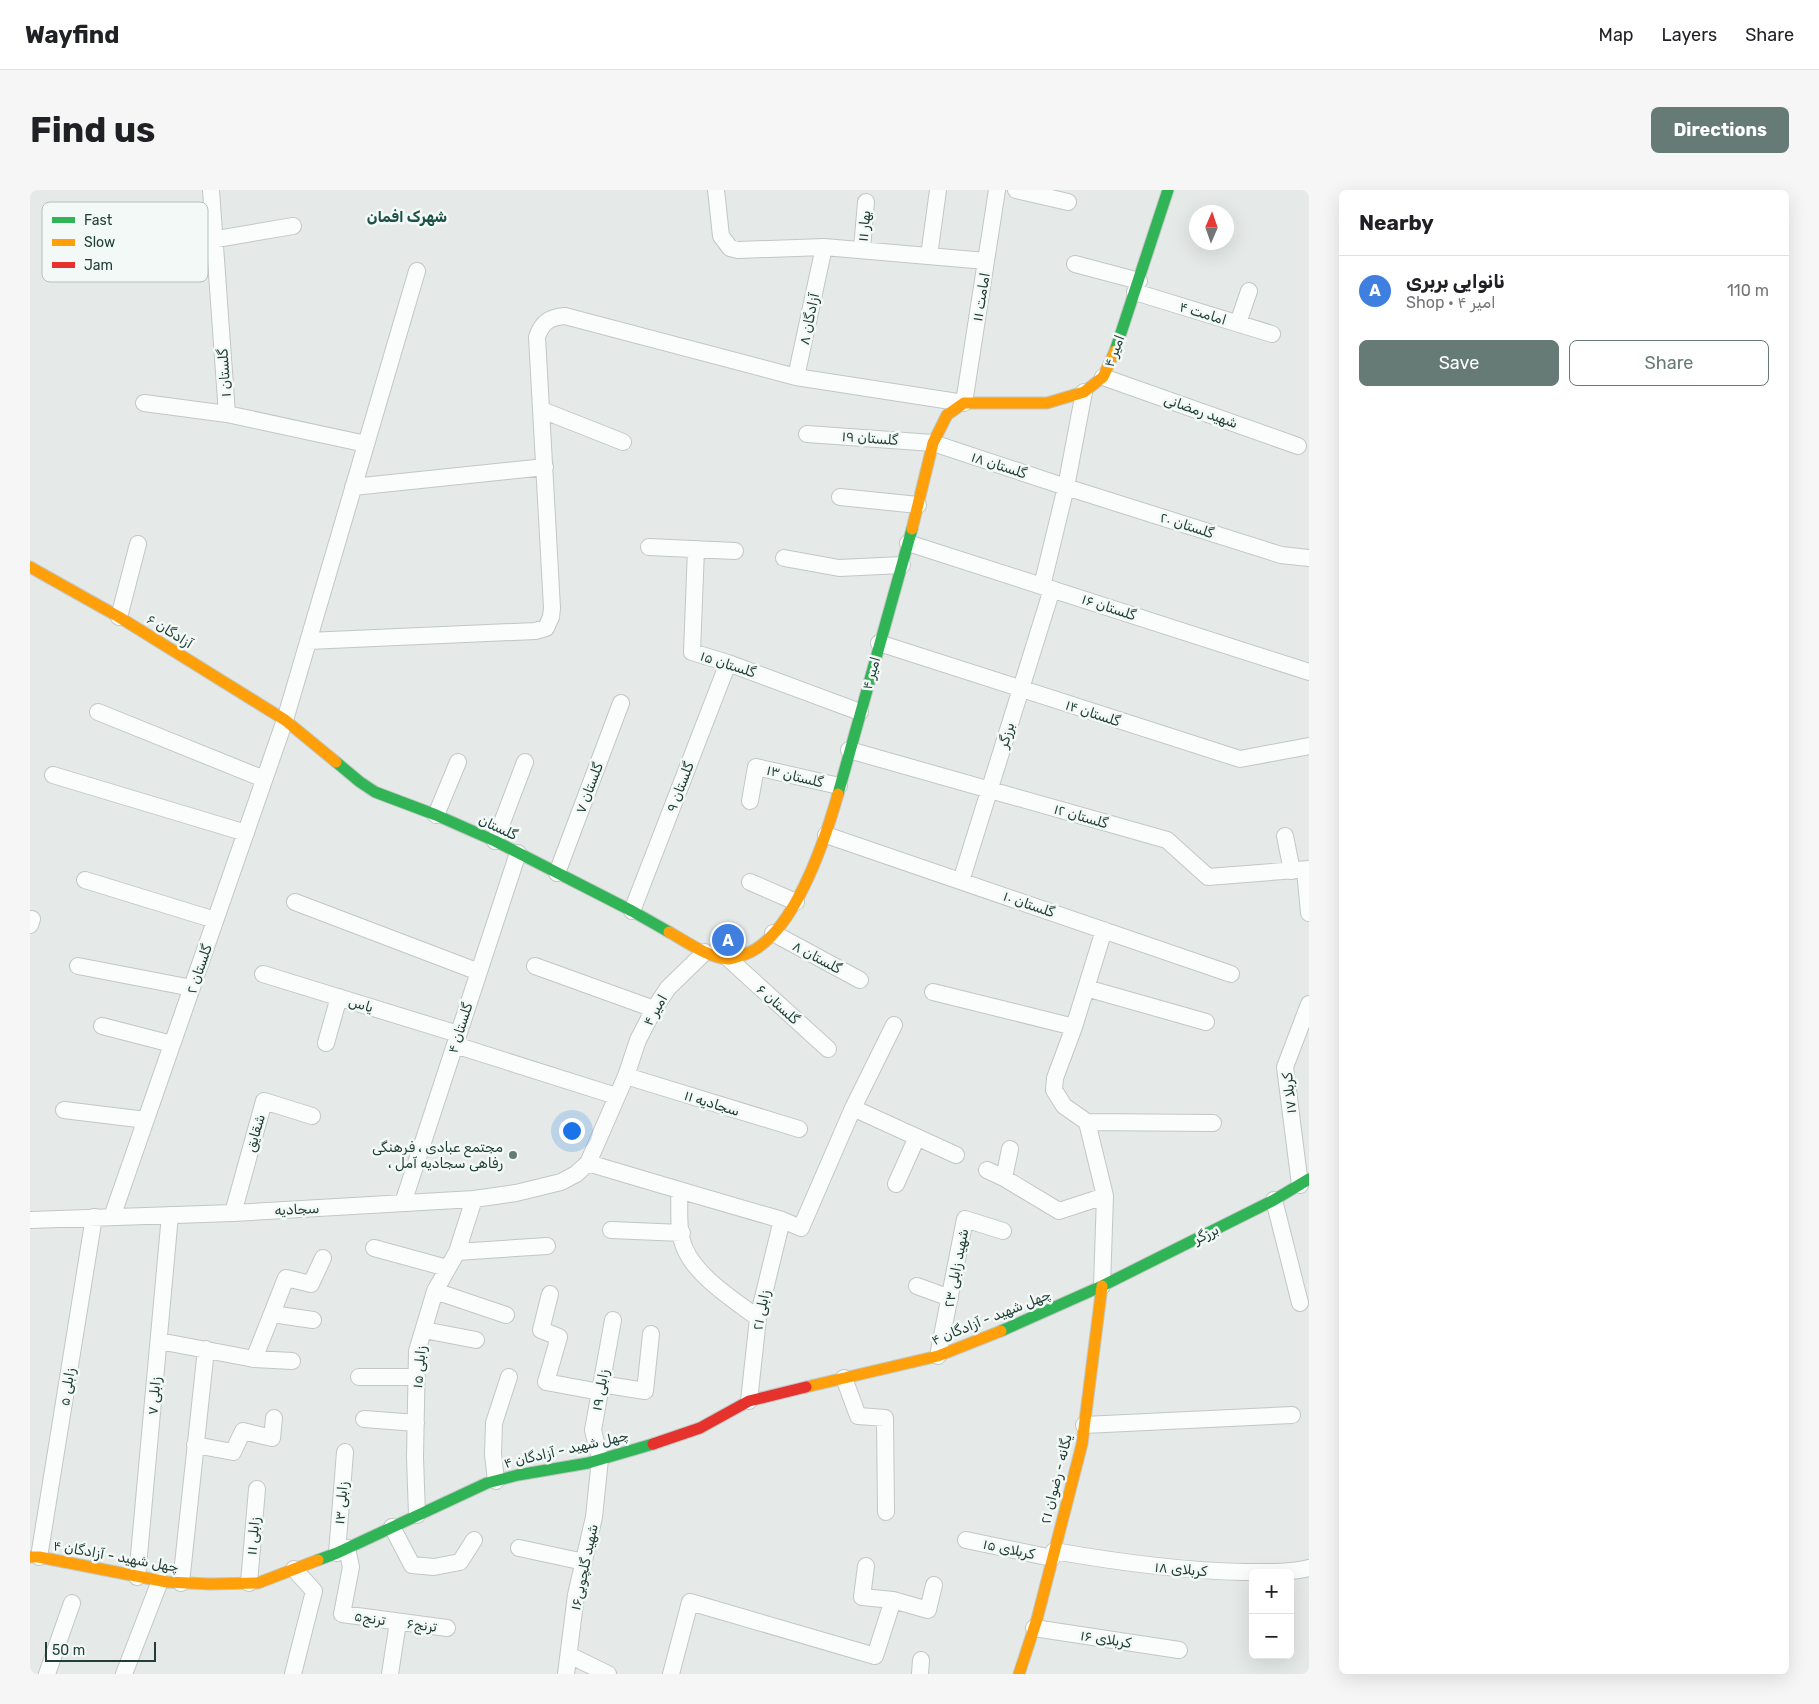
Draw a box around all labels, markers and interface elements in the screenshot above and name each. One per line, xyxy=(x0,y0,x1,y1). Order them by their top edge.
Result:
text: Wayfind xyxy=(25,21,119,49)
text: Map xyxy=(1599,24,1634,46)
text: Layers xyxy=(1662,24,1717,46)
text: Share xyxy=(1745,24,1794,46)
button: Directions xyxy=(1651,107,1789,153)
text: Find us xyxy=(30,109,155,151)
legend xyxy=(42,202,208,282)
north arrow xyxy=(1189,205,1234,250)
district label: شهرک افمان xyxy=(367,208,447,226)
street label: بهار ۱۱ xyxy=(855,210,874,242)
text: Nearby xyxy=(1359,210,1434,235)
text: Fast xyxy=(84,212,113,229)
text: Slow xyxy=(84,234,115,251)
text: Jam xyxy=(84,257,113,274)
text: نانوایی بربری xyxy=(1406,270,1505,293)
street label: امامت ۱۱ xyxy=(969,271,994,323)
text: A xyxy=(1369,281,1381,300)
text: 110 m xyxy=(1727,281,1769,300)
street label: آزادگان ۸ xyxy=(796,292,823,347)
text: Shop · امیر ۴ xyxy=(1406,293,1496,312)
street label: امامت ۴ xyxy=(1177,298,1228,329)
street label: امیر ۴ xyxy=(1101,333,1128,370)
button: Save xyxy=(1359,340,1559,386)
button: Share xyxy=(1569,340,1769,386)
street label: گلستان ۱ xyxy=(214,347,235,398)
street label: شهید رمضانی xyxy=(1162,391,1240,432)
street label: گلستان ۱۹ xyxy=(841,428,899,449)
street label: گلستان ۱۸ xyxy=(969,449,1029,483)
street label: گلستان ۲۰ xyxy=(1158,509,1217,542)
street label: گلستان ۱۶ xyxy=(1080,591,1139,624)
street label: آزادگان ۶ xyxy=(143,611,196,652)
street label: گلستان ۱۵ xyxy=(698,648,758,682)
street label: امیر ۴ xyxy=(859,655,884,692)
street label: گلستان ۱۴ xyxy=(1063,697,1123,730)
street label: برزگر xyxy=(994,720,1018,751)
street label: گلستان ۹ xyxy=(663,759,698,815)
street label: گلستان ۷ xyxy=(572,760,607,816)
street label: گلستان ۱۳ xyxy=(765,762,826,791)
street label: گلستان ۱۲ xyxy=(1052,801,1110,832)
street label: گلستان xyxy=(476,811,520,844)
street label: گلستان ۱۰ xyxy=(1001,888,1057,921)
pin: A xyxy=(712,921,744,959)
street label: گلستان ۸ xyxy=(789,937,845,978)
street label: گلستان ۲ xyxy=(183,942,216,996)
street label: گلستان ۶ xyxy=(753,981,803,1028)
street label: امیر ۴ xyxy=(640,992,671,1029)
street label: یاس xyxy=(346,993,376,1016)
street label: گلستان ۴ xyxy=(444,1000,477,1056)
street label: کربلا ۱۷ xyxy=(1279,1071,1300,1114)
street label: سجادیه ۱۱ xyxy=(682,1087,742,1120)
street label: شقایق xyxy=(242,1112,269,1154)
your location xyxy=(559,1118,585,1144)
place label: مجتمع عبادی ، فرهنگی ، رفاهی سجادیه آمل xyxy=(372,1139,503,1172)
marker: مجتمع عبادی ، فرهنگی ، رفاهی سجادیه آمل xyxy=(507,1149,519,1161)
street label: سجادیه xyxy=(274,1200,320,1219)
street label: برزگر xyxy=(1190,1221,1222,1248)
street label: شهید زابلی ۲۳ xyxy=(940,1227,972,1309)
street label: چهل شهید - آزادگان ۴ xyxy=(929,1286,1053,1349)
street label: زابلی ۲۱ xyxy=(749,1289,774,1332)
street label: زابلی ۱۵ xyxy=(409,1345,430,1389)
street label: زابلی ۵ xyxy=(56,1367,79,1407)
street label: زابلی ۱۹ xyxy=(588,1368,613,1412)
street label: زابلی ۷ xyxy=(144,1376,165,1416)
street label: چهل شهید - آزادگان ۴ xyxy=(502,1427,630,1472)
street label: یگانه - رضوان ۲۱ xyxy=(1037,1432,1076,1526)
street label: زابلی ۱۳ xyxy=(331,1481,352,1525)
street label: زابلی ۱۱ xyxy=(243,1516,264,1556)
street label: شهید گلچوبی۱۶ xyxy=(567,1522,602,1612)
street label: کربلای ۱۵ xyxy=(981,1536,1037,1563)
street label: چهل شهید - آزادگان ۴ xyxy=(52,1537,180,1576)
street label: کربلای ۱۸ xyxy=(1154,1559,1209,1580)
map controls xyxy=(1249,1569,1294,1659)
button: + xyxy=(1249,1569,1294,1614)
street label: ترنج۵ xyxy=(353,1608,387,1631)
button: − xyxy=(1249,1614,1294,1659)
street label: ترنج۶ xyxy=(406,1615,438,1638)
street label: کربلای ۱۶ xyxy=(1079,1627,1133,1652)
scale bar xyxy=(45,1639,156,1662)
text: 50 m xyxy=(52,1642,85,1659)

